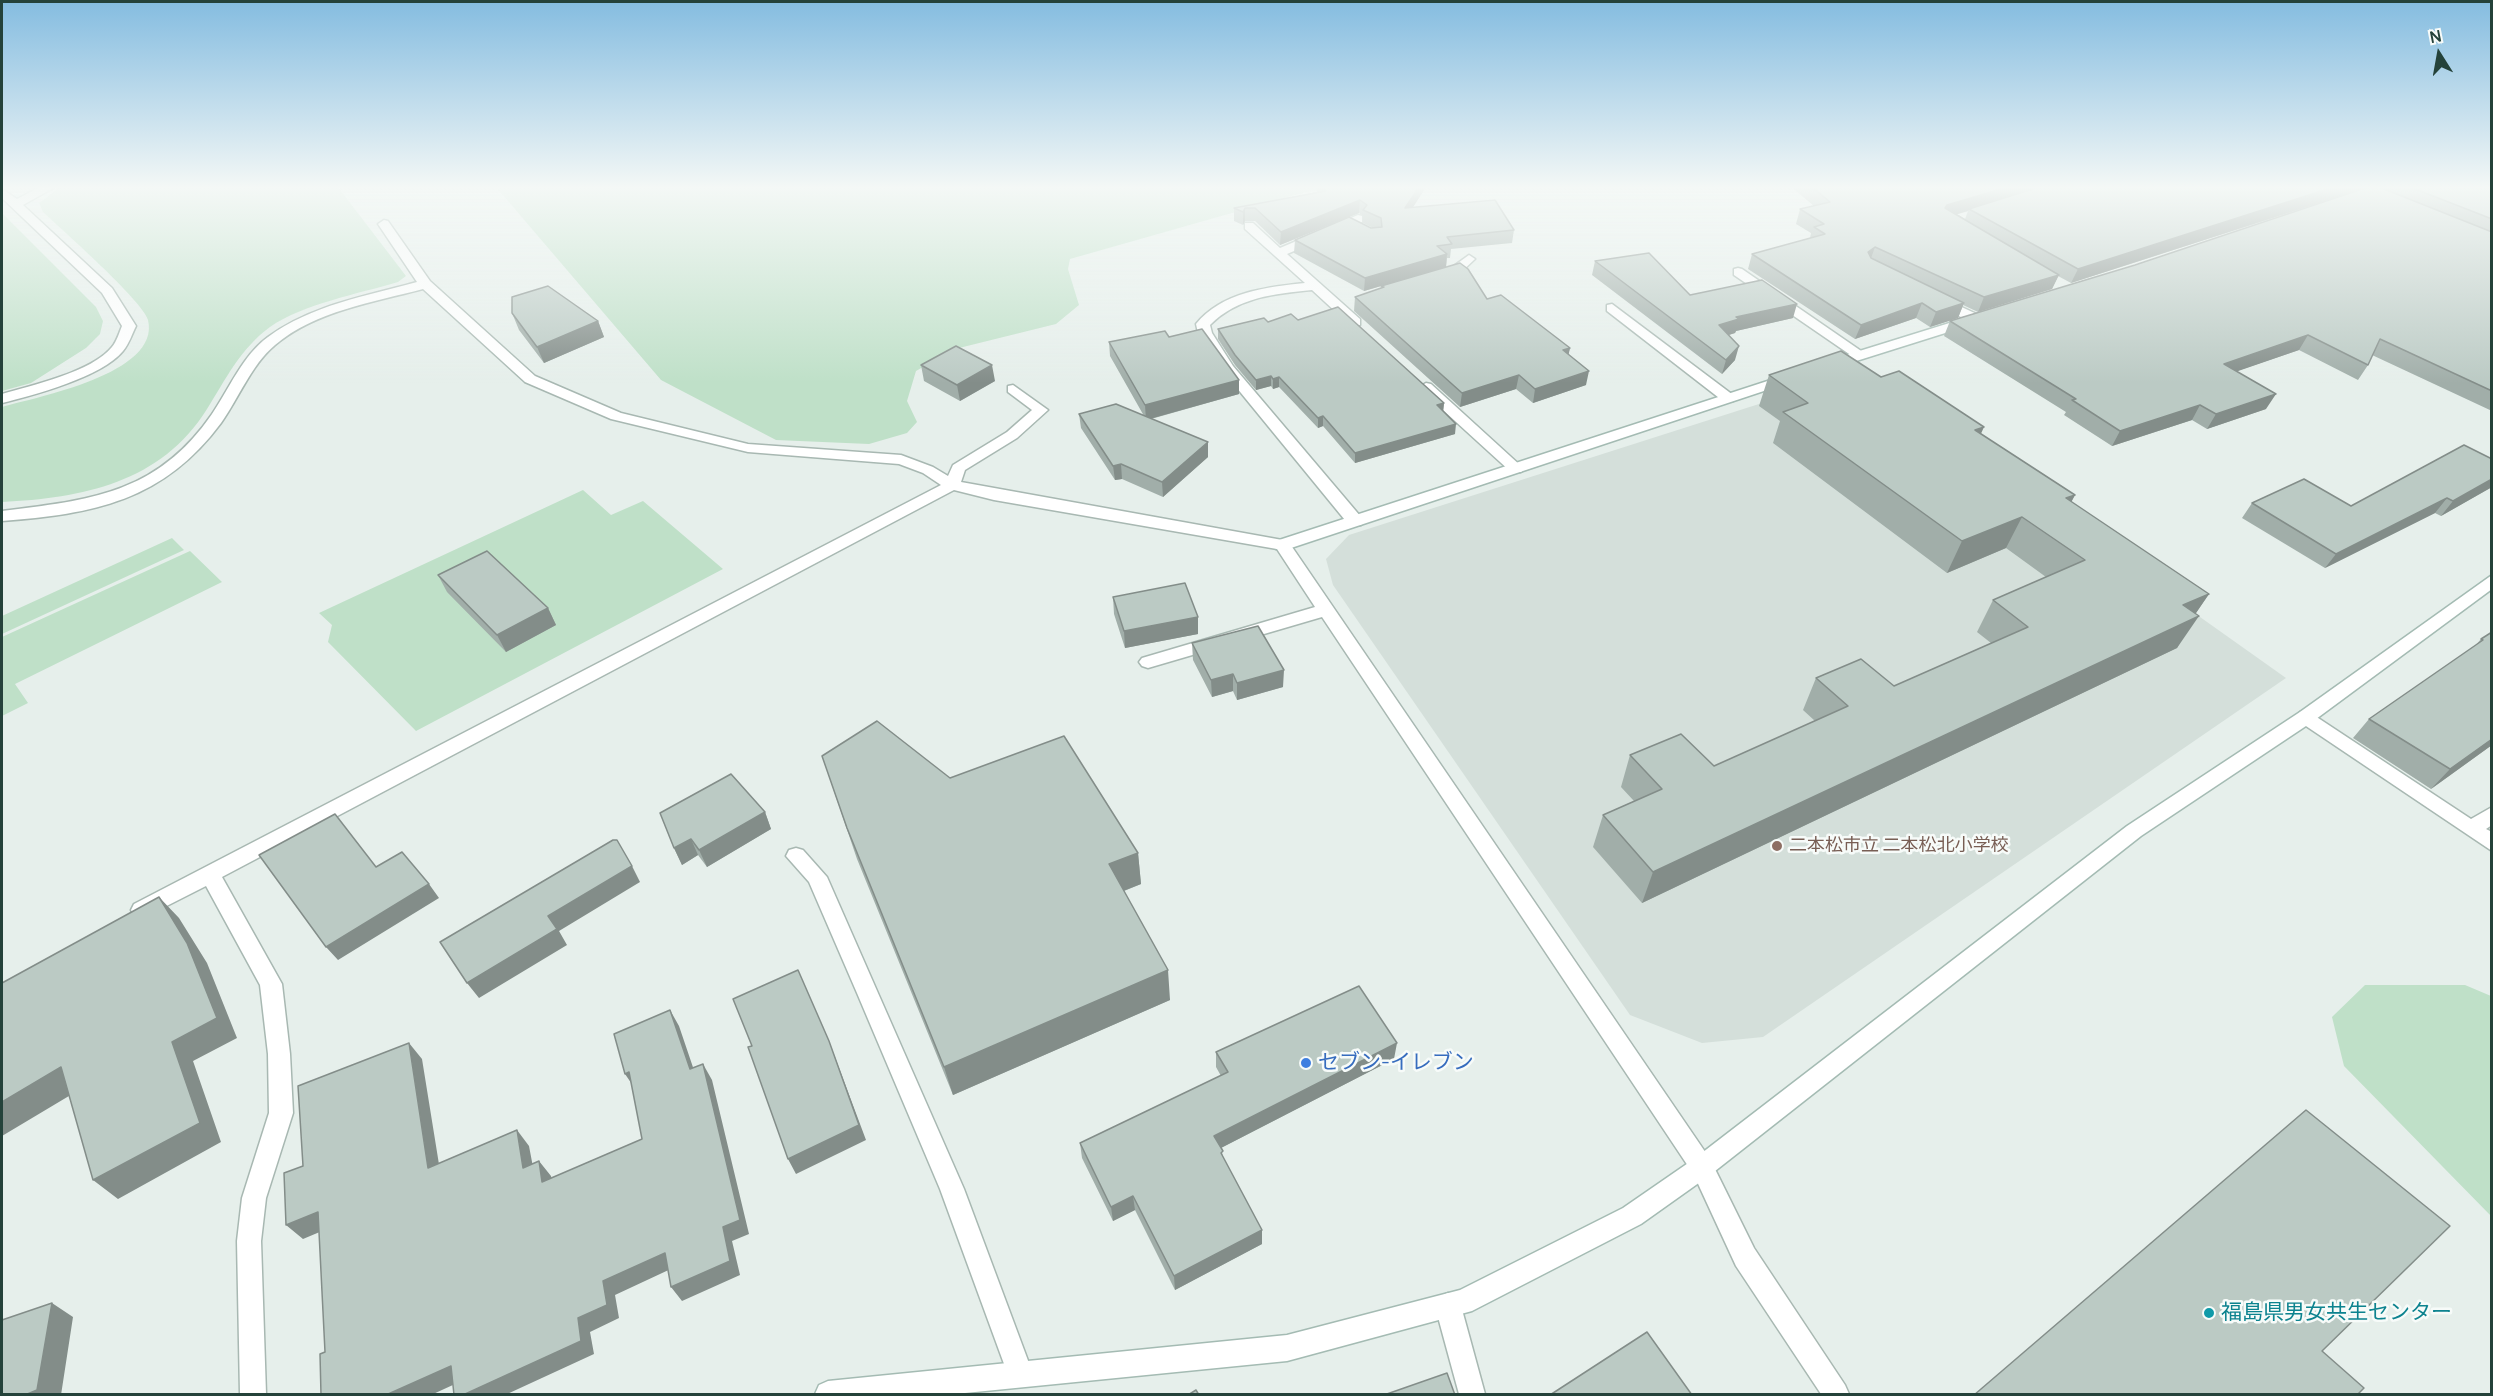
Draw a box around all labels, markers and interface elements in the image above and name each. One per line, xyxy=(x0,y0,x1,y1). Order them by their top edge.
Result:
north arrow xyxy=(2409,24,2469,84)
text: N xyxy=(2428,24,2443,48)
place label: 二本松市立 二本松北小学校 xyxy=(1789,835,2009,857)
marker: 二本松市立 二本松北小学校 xyxy=(1770,839,1784,853)
place label: セブン-イレブン xyxy=(1318,1050,1474,1076)
marker: セブン-イレブン xyxy=(1299,1056,1313,1070)
place label: 福島県男女共生センター xyxy=(2221,1300,2452,1326)
marker: 福島県男女共生センター xyxy=(2202,1306,2216,1320)

